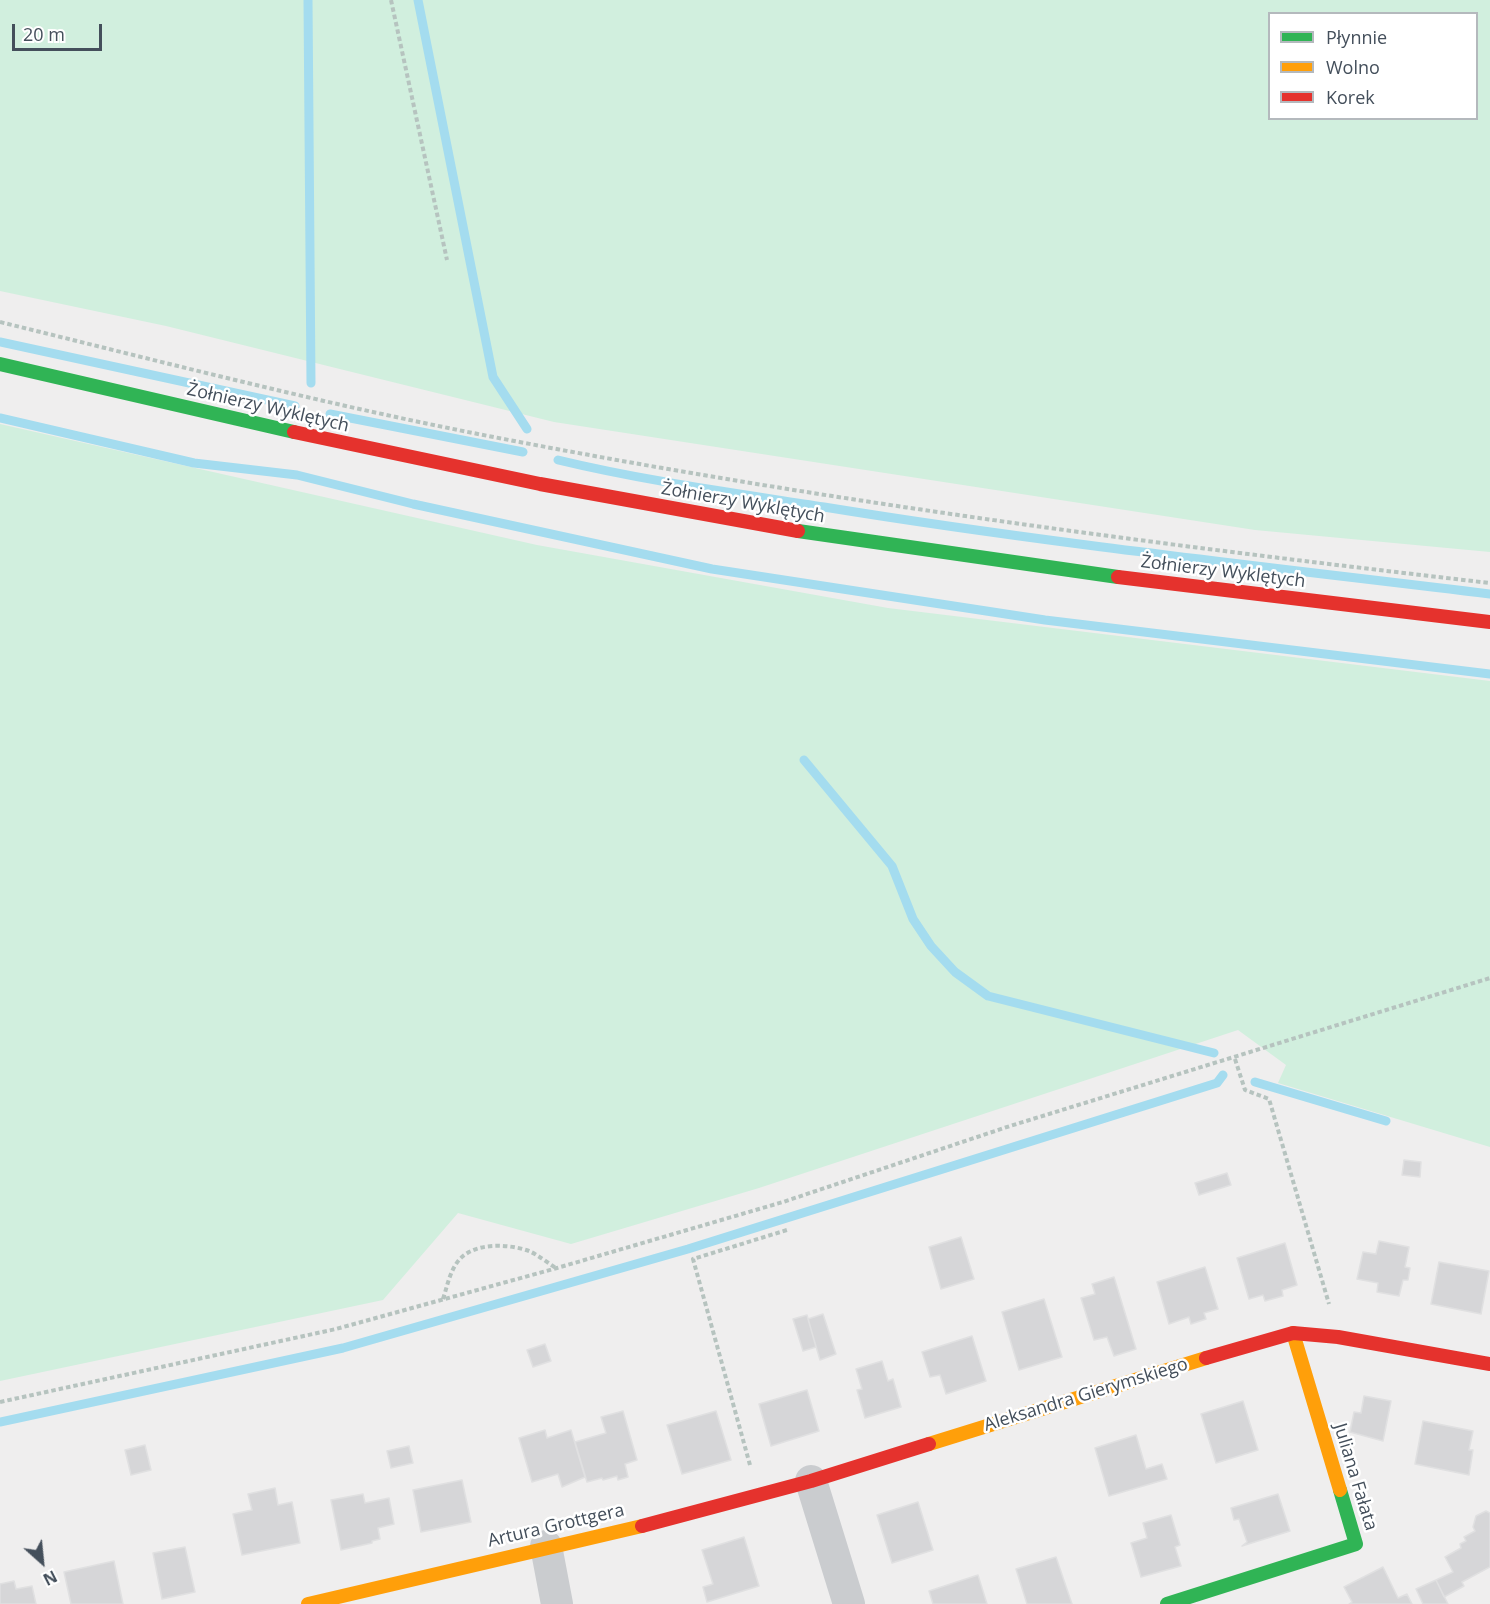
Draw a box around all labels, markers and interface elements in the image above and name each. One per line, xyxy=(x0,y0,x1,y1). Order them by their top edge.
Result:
scale bar xyxy=(15,12,105,50)
legend xyxy=(1268,12,1478,120)
text: 20 m xyxy=(23,22,65,46)
text: Płynnie xyxy=(1326,25,1387,49)
text: Wolno xyxy=(1326,55,1380,79)
text: Korek xyxy=(1326,85,1375,109)
street label: Żołnierzy Wyklętych xyxy=(185,379,351,437)
street label: Żołnierzy Wyklętych xyxy=(660,478,826,528)
street label: Żołnierzy Wyklętych xyxy=(1139,551,1307,593)
street label: Aleksandra Gierymskiego xyxy=(981,1354,1191,1436)
street label: Juliana Fałata xyxy=(1328,1421,1382,1533)
street label: Artura Grottgera xyxy=(486,1500,626,1552)
north arrow xyxy=(12,1532,72,1592)
text: N xyxy=(39,1565,61,1591)

